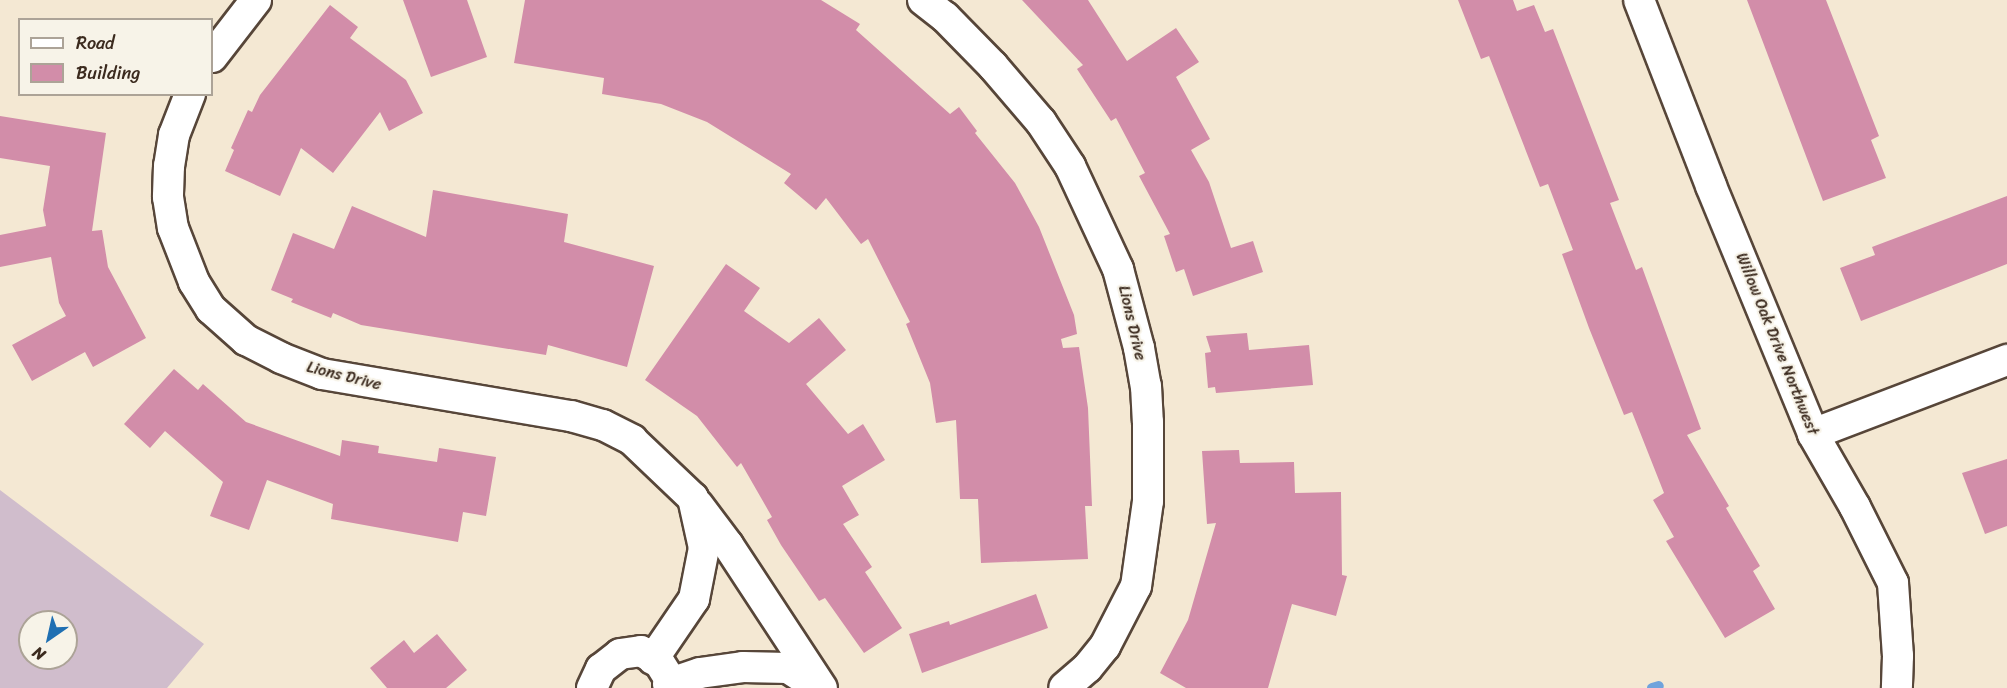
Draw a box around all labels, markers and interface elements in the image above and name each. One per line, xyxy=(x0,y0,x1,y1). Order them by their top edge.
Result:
legend xyxy=(18,18,213,96)
text: Road xyxy=(76,27,115,59)
text: Building xyxy=(76,57,140,89)
street label: Willow Oak Drive Northwest xyxy=(1732,250,1822,438)
street label: Lions Drive xyxy=(1114,284,1150,362)
street label: Lions Drive xyxy=(305,357,383,395)
north arrow xyxy=(18,610,78,670)
text: N xyxy=(26,639,51,669)

